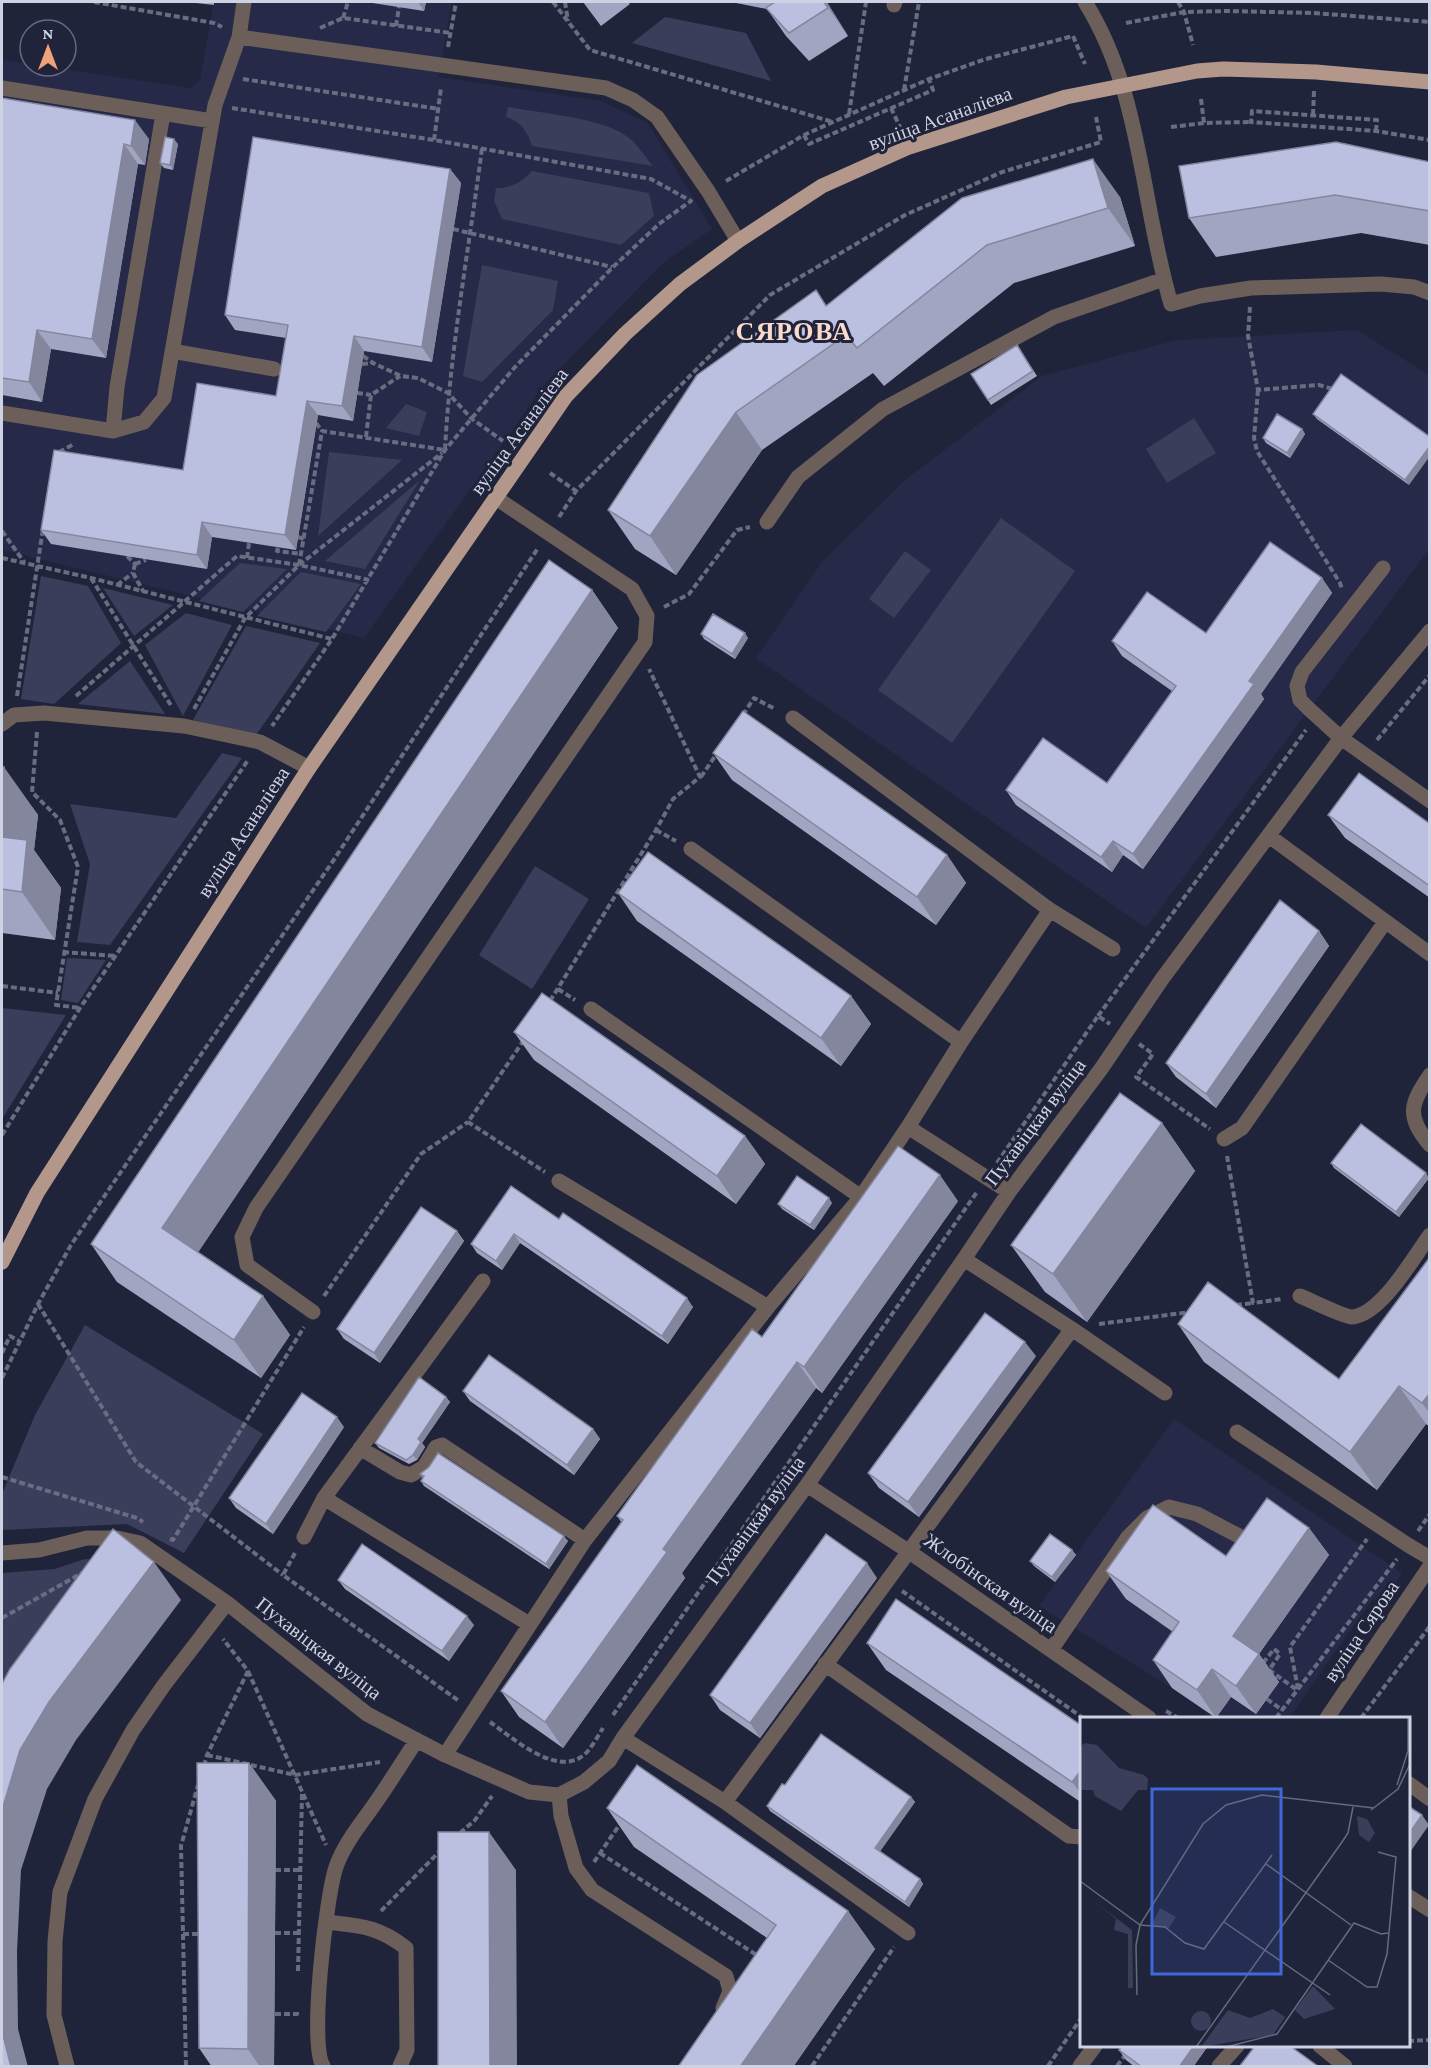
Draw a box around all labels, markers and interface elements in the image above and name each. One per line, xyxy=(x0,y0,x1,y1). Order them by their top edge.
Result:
north arrow xyxy=(18,18,78,78)
text: N xyxy=(43,25,54,42)
street label: вуліца Асаналіева xyxy=(865,82,1015,155)
district label: СЯРОВА xyxy=(736,317,853,346)
street label: вуліца Асаналіева xyxy=(466,363,573,499)
street label: вуліца Асаналіева xyxy=(193,763,294,902)
street label: Пухавіцкая вуліца xyxy=(980,1054,1091,1190)
street label: Пухавіцкая вуліца xyxy=(701,1452,810,1589)
street label: Жлобінская вуліца xyxy=(920,1529,1062,1638)
street label: вуліца Сярова xyxy=(1319,1576,1404,1686)
street label: Пухавіцкая вуліца xyxy=(251,1592,386,1705)
inset map xyxy=(1080,1717,1410,2047)

